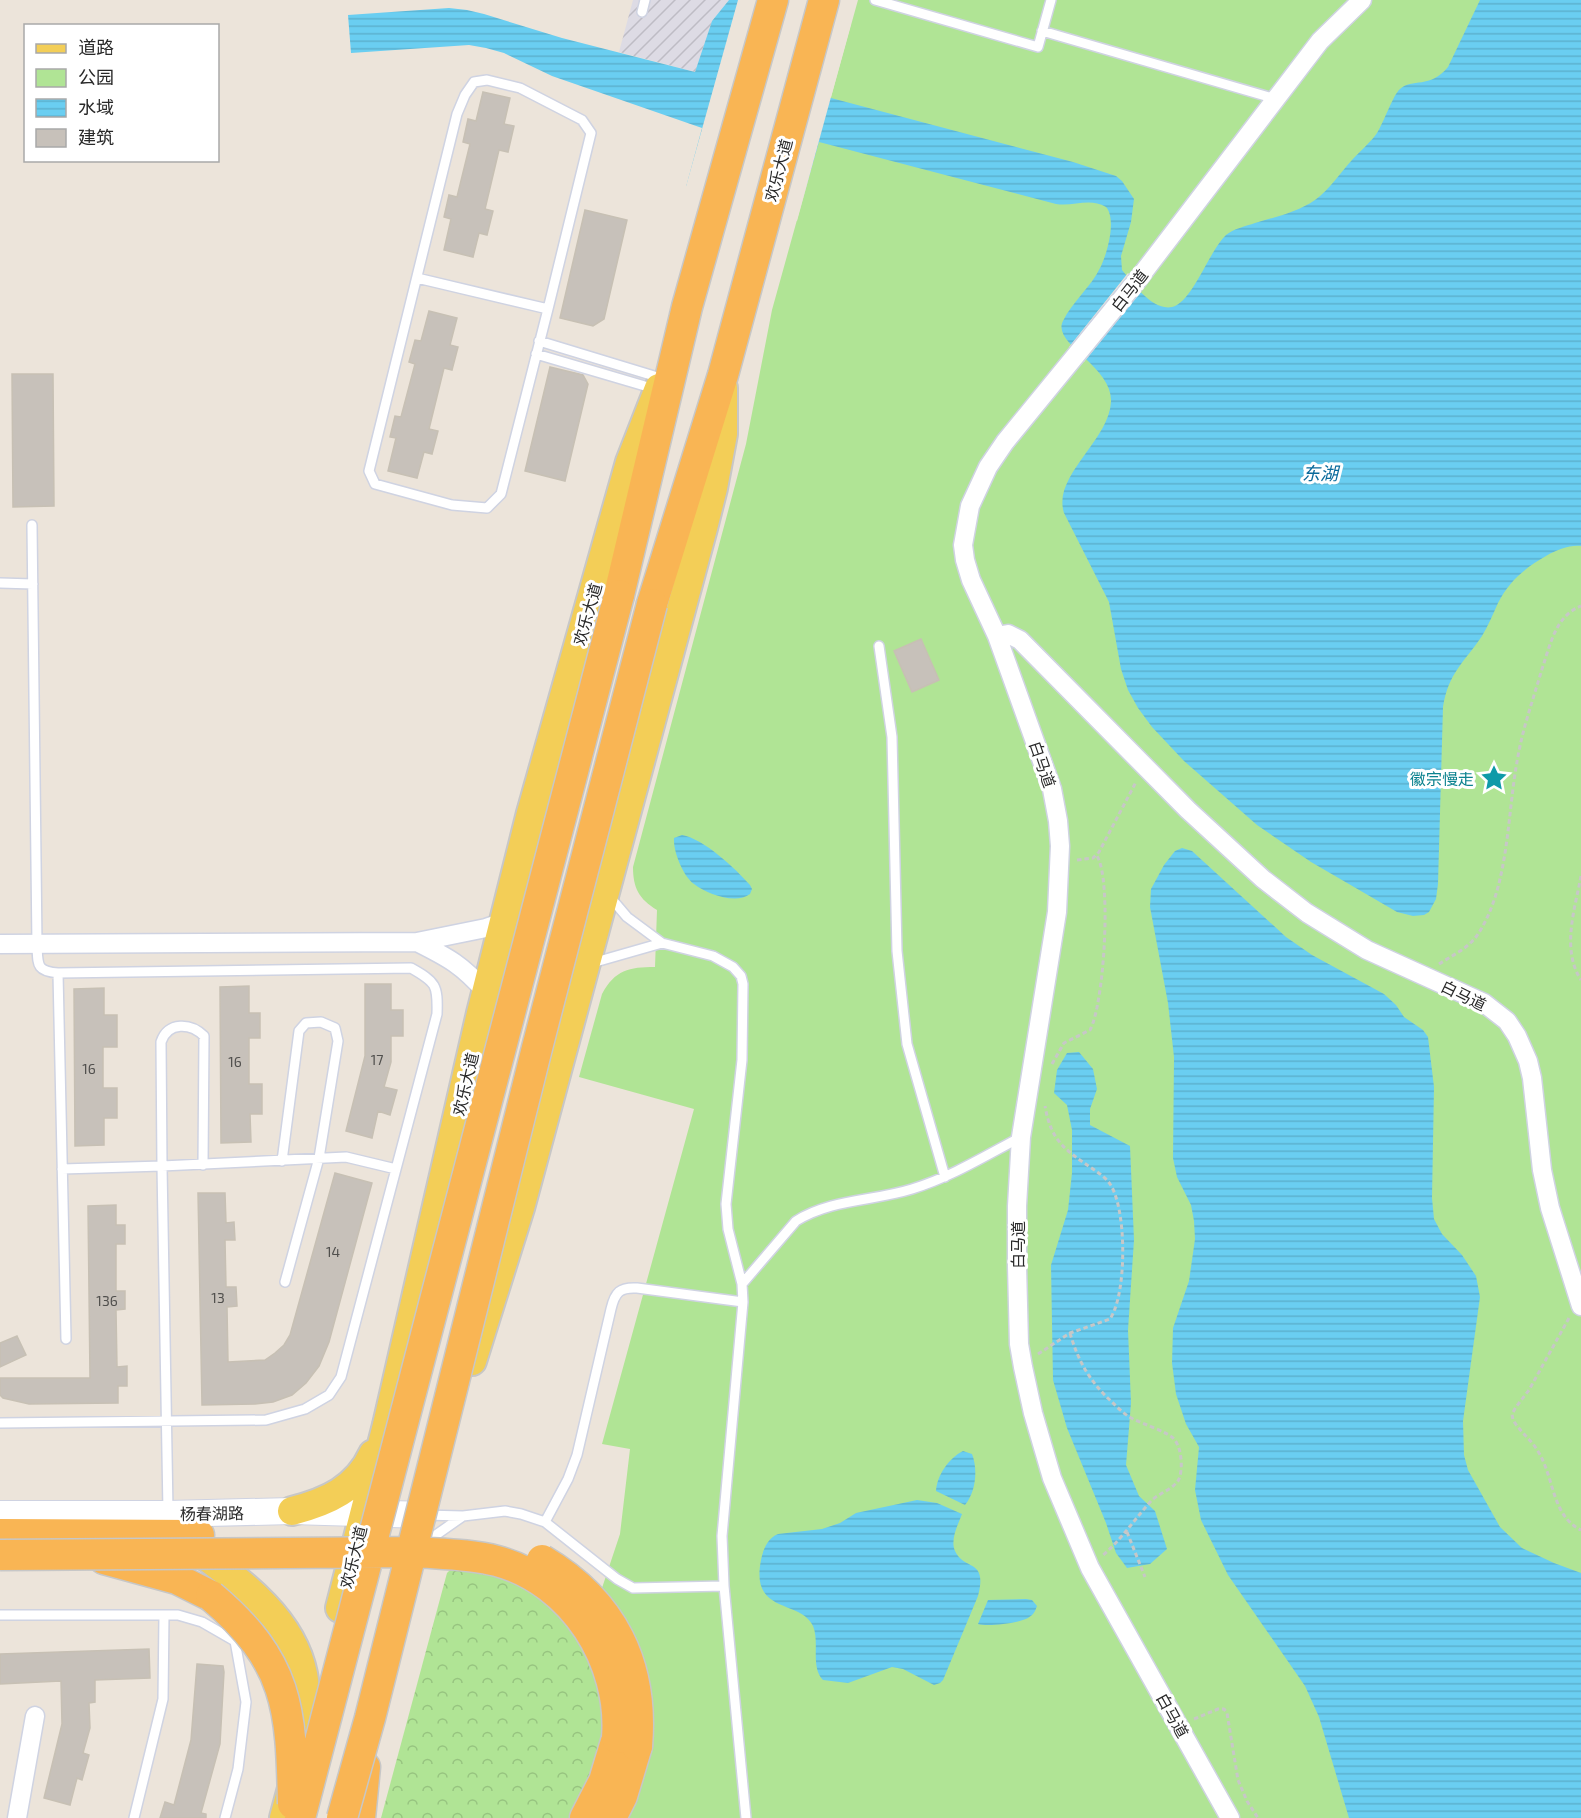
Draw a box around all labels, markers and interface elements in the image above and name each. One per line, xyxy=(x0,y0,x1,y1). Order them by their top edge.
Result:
legend xyxy=(24,24,219,162)
text: 道路 xyxy=(78,36,114,58)
text: 公园 xyxy=(78,66,114,88)
text: 水域 xyxy=(78,96,114,118)
text: 建筑 xyxy=(78,126,114,148)
street label: 欢乐大道 xyxy=(761,137,795,203)
street label: 白马道 xyxy=(1107,265,1151,315)
water label: 东湖 xyxy=(1302,462,1341,484)
street label: 欢乐大道 xyxy=(569,581,605,647)
street label: 白马道 xyxy=(1026,738,1060,790)
place icon: 徽宗慢走 xyxy=(1479,763,1509,793)
place label: 徽宗慢走 xyxy=(1410,769,1474,788)
street label: 白马道 xyxy=(1438,976,1490,1014)
house number: 17 xyxy=(371,1051,383,1068)
street label: 欢乐大道 xyxy=(449,1051,481,1117)
house number: 16 xyxy=(228,1053,242,1070)
house number: 16 xyxy=(82,1060,96,1077)
street label: 白马道 xyxy=(1008,1221,1027,1269)
house number: 14 xyxy=(326,1243,340,1260)
house number: 13 xyxy=(211,1289,225,1306)
house number: 136 xyxy=(96,1292,118,1309)
street label: 杨春湖路 xyxy=(180,1503,244,1523)
street label: 欢乐大道 xyxy=(336,1524,370,1590)
street label: 白马道 xyxy=(1153,1689,1193,1741)

